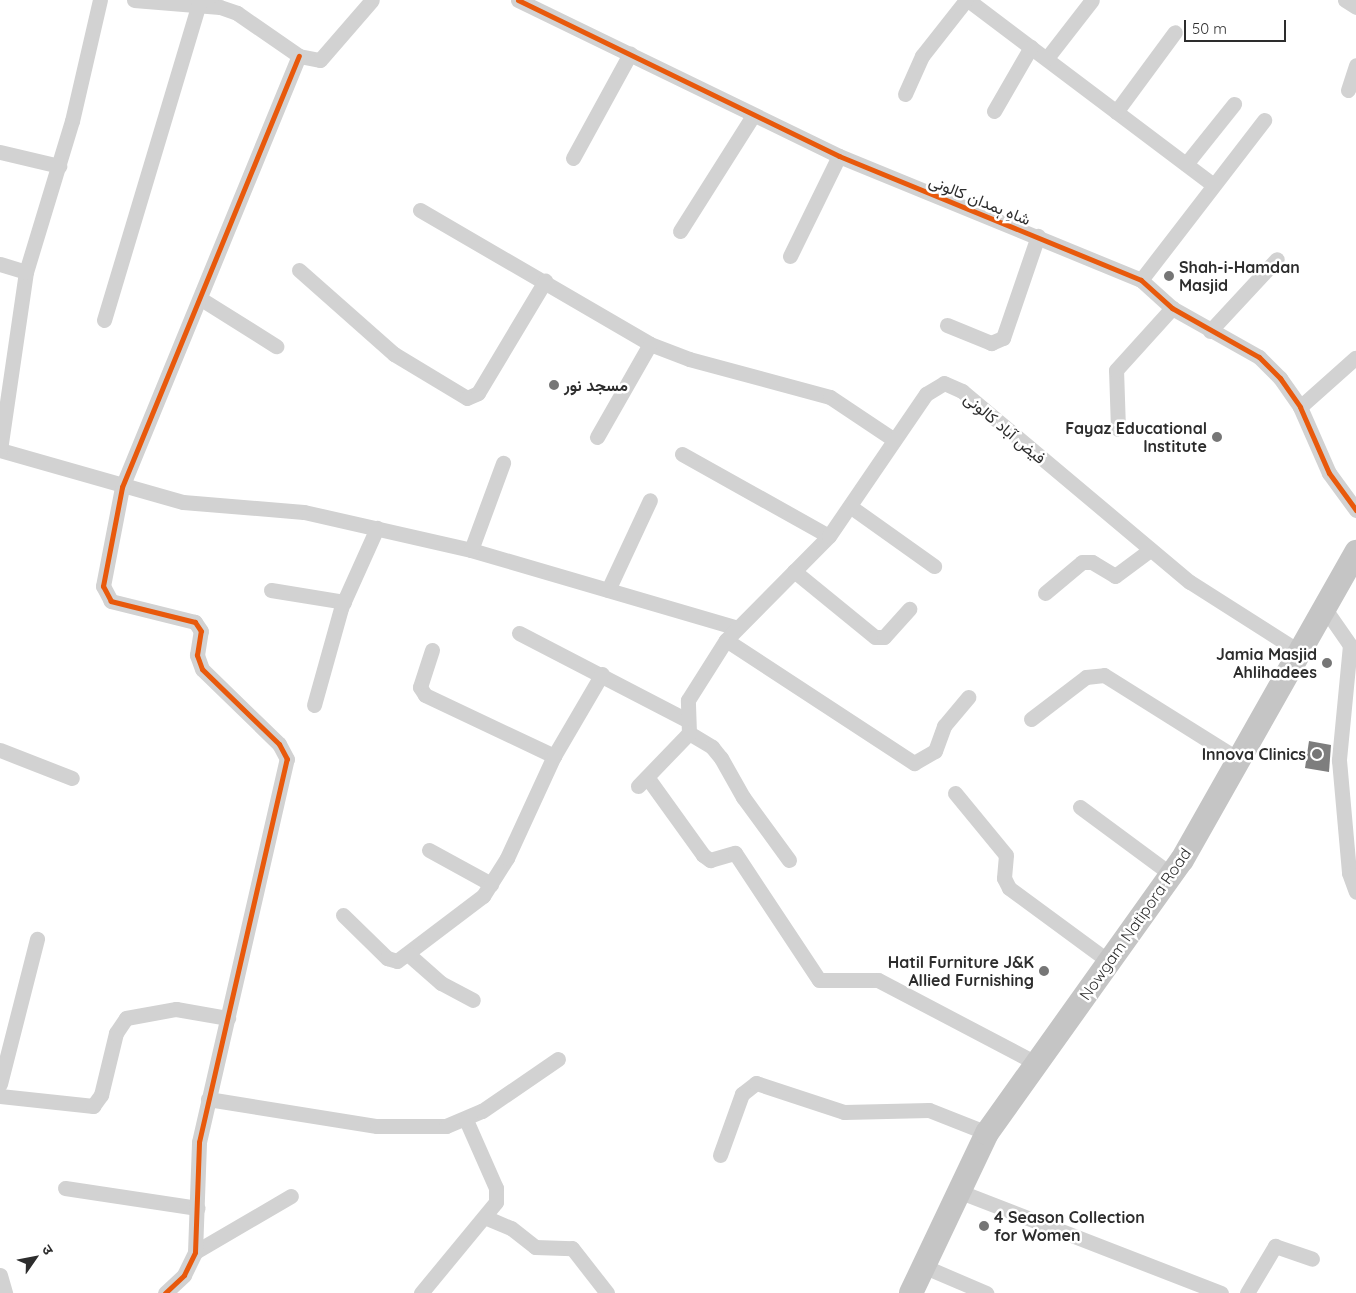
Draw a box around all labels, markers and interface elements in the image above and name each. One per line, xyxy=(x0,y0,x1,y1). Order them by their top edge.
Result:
scale bar xyxy=(1186,10,1288,42)
text: 50 m xyxy=(1192,19,1227,38)
street label: شاہِ ہمدان کالونی xyxy=(926,171,1034,229)
place label: Shah-i-Hamdan Masjid xyxy=(1179,257,1300,295)
marker: Shah-i-Hamdan Masjid xyxy=(1163,270,1175,282)
place label: مسجد نور xyxy=(564,375,628,395)
marker: مسجد نور xyxy=(548,379,560,391)
street label: فیض آباد کالونی xyxy=(960,388,1050,468)
place label: Fayaz Educational Institute xyxy=(1065,418,1207,456)
marker: Fayaz Educational Institute xyxy=(1211,431,1223,443)
place label: Jamia Masjid Ahlihadees xyxy=(1216,644,1317,682)
marker: Jamia Masjid Ahlihadees xyxy=(1321,657,1333,669)
place label: Innova Clinics xyxy=(1202,744,1306,764)
marker: Innova Clinics xyxy=(1310,747,1324,761)
street label: Nowgam Natipora Road xyxy=(1075,844,1195,1004)
place label: Hatil Furniture J&K Allied Furnishing xyxy=(888,952,1034,990)
marker: Hatil Furniture J&K Allied Furnishing xyxy=(1038,965,1050,977)
place label: 4 Season Collection for Women xyxy=(994,1207,1145,1245)
marker: 4 Season Collection for Women xyxy=(978,1220,990,1232)
north arrow xyxy=(10,1233,60,1283)
text: उ xyxy=(38,1241,57,1258)

